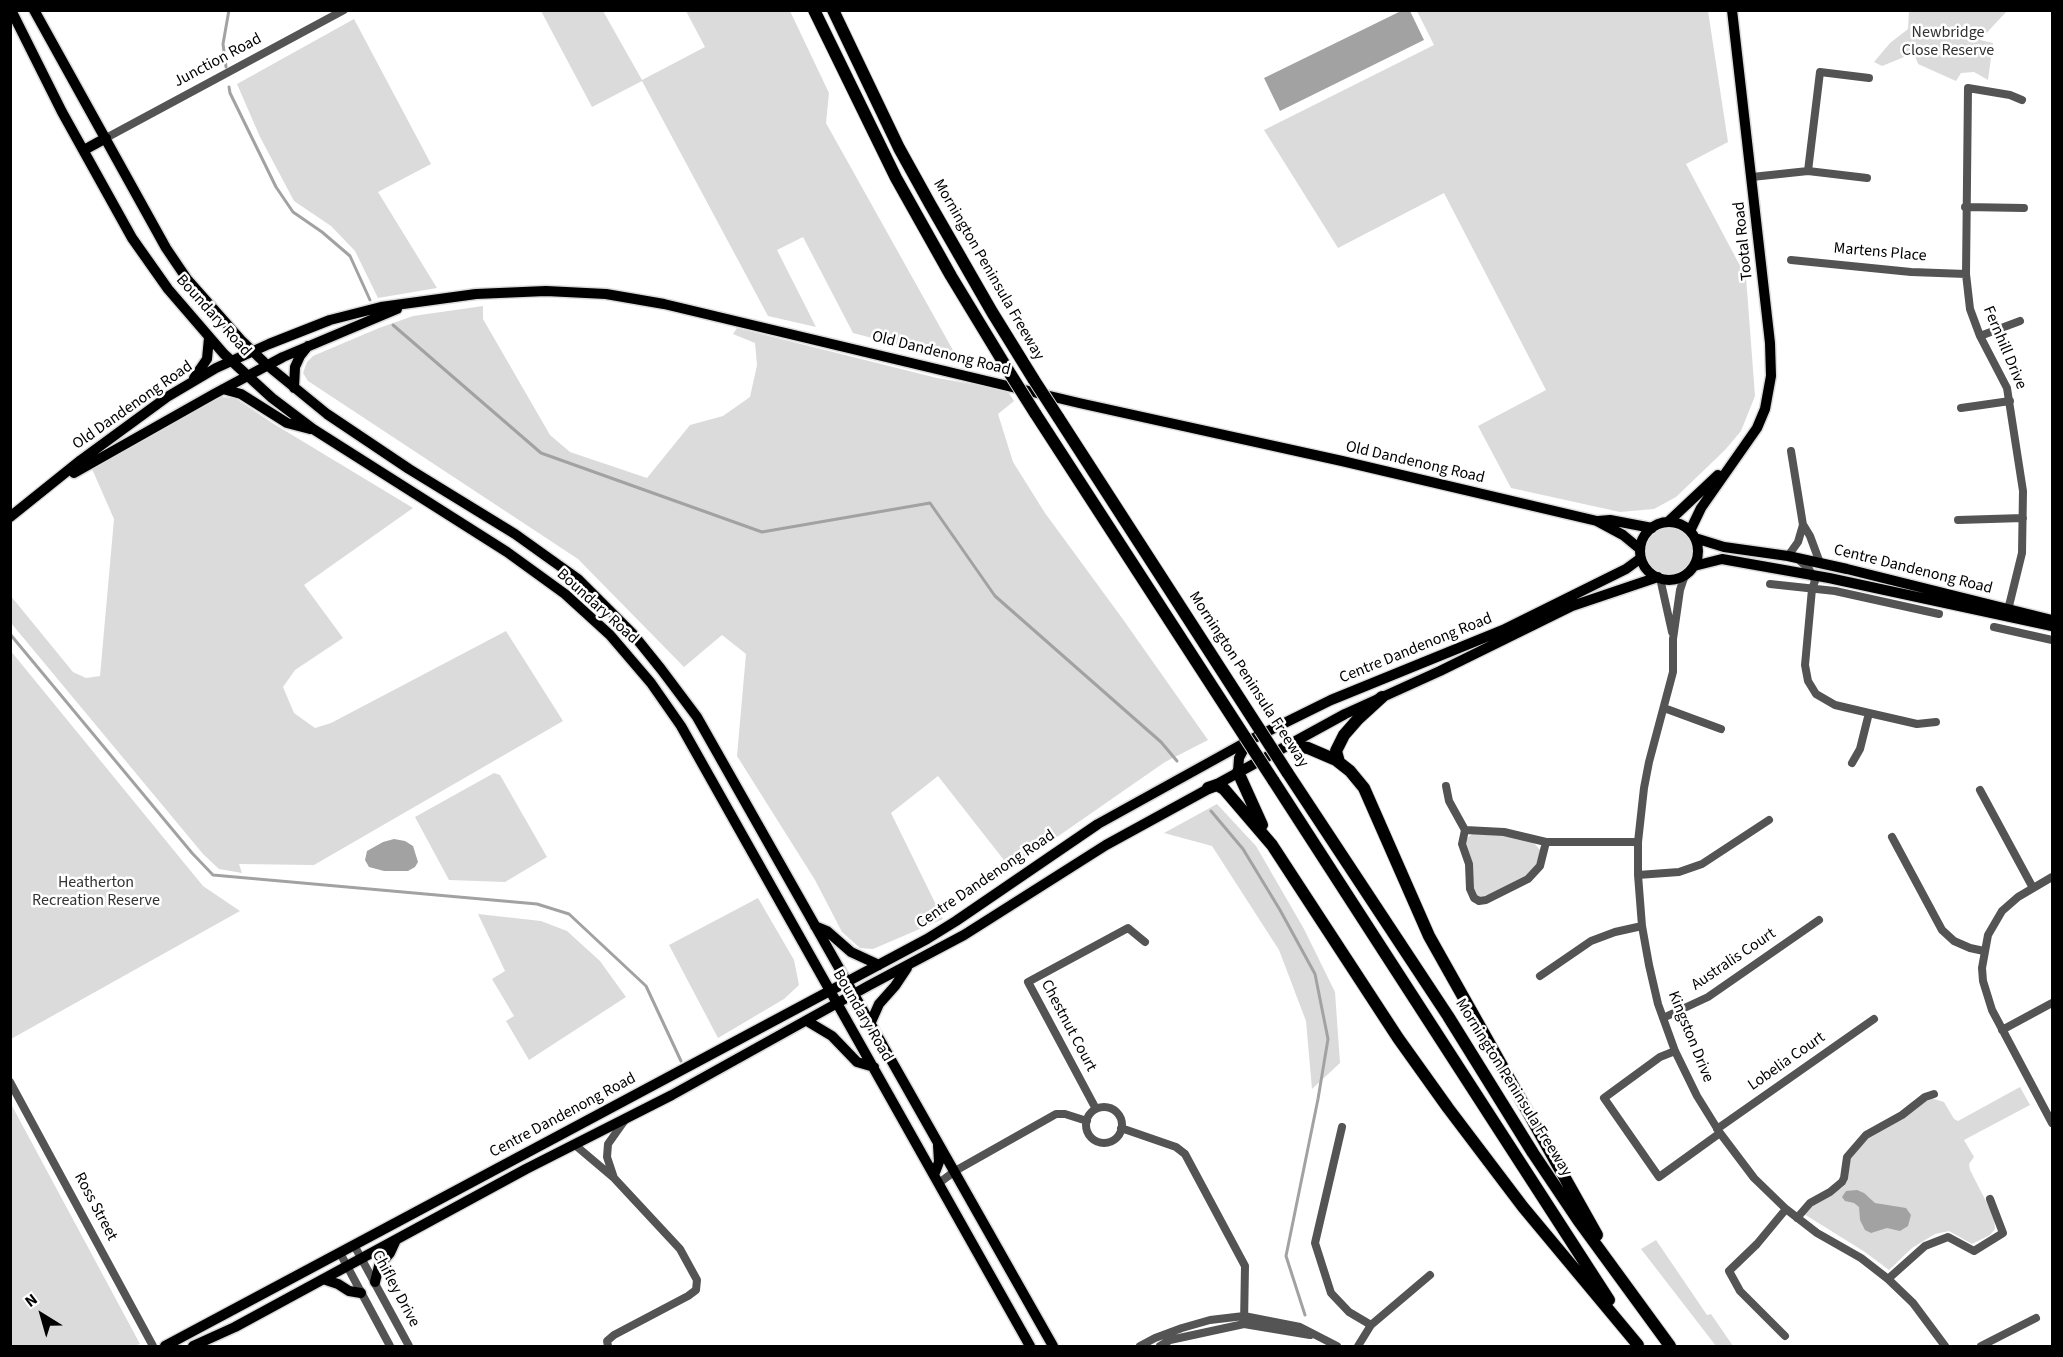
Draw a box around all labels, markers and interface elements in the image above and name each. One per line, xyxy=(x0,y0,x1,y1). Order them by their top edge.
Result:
park label: Newbridge Close Reserve xyxy=(1902,23,1994,61)
street label: Junction Road xyxy=(171,30,265,92)
street label: Mornington Peninsula Freeway xyxy=(928,176,1048,364)
street label: Tootal Road xyxy=(1730,201,1758,281)
street label: Martens Place xyxy=(1833,239,1927,267)
street label: Boundary Road xyxy=(171,271,255,361)
street label: Fernhill Drive xyxy=(1978,303,2030,393)
street label: Old Dandenong Road xyxy=(870,328,1012,380)
street label: Old Dandenong Road xyxy=(69,357,197,455)
street label: Old Dandenong Road xyxy=(1344,438,1486,488)
street label: Centre Dandenong Road xyxy=(1832,541,1994,599)
street label: Boundary Road xyxy=(552,565,642,649)
street label: Mornington Peninsula Freeway xyxy=(1184,588,1312,772)
street label: Centre Dandenong Road xyxy=(1337,610,1495,688)
street label: Centre Dandenong Road xyxy=(913,826,1059,934)
park label: Heatherton Recreation Reserve xyxy=(32,873,160,911)
street label: Australis Court xyxy=(1688,925,1780,995)
street label: Boundary Road xyxy=(828,966,896,1066)
street label: Chestnut Court xyxy=(1036,977,1100,1075)
street label: Kingston Drive xyxy=(1663,988,1717,1086)
street label: Mornington Peninsula Freeway xyxy=(1450,996,1576,1180)
street label: Lobelia Court xyxy=(1745,1028,1829,1096)
street label: Centre Dandenong Road xyxy=(487,1069,639,1163)
street label: Ross Street xyxy=(69,1170,121,1244)
street label: Chifley Drive xyxy=(367,1247,423,1331)
north arrow xyxy=(12,1285,72,1345)
text: N xyxy=(20,1289,42,1313)

